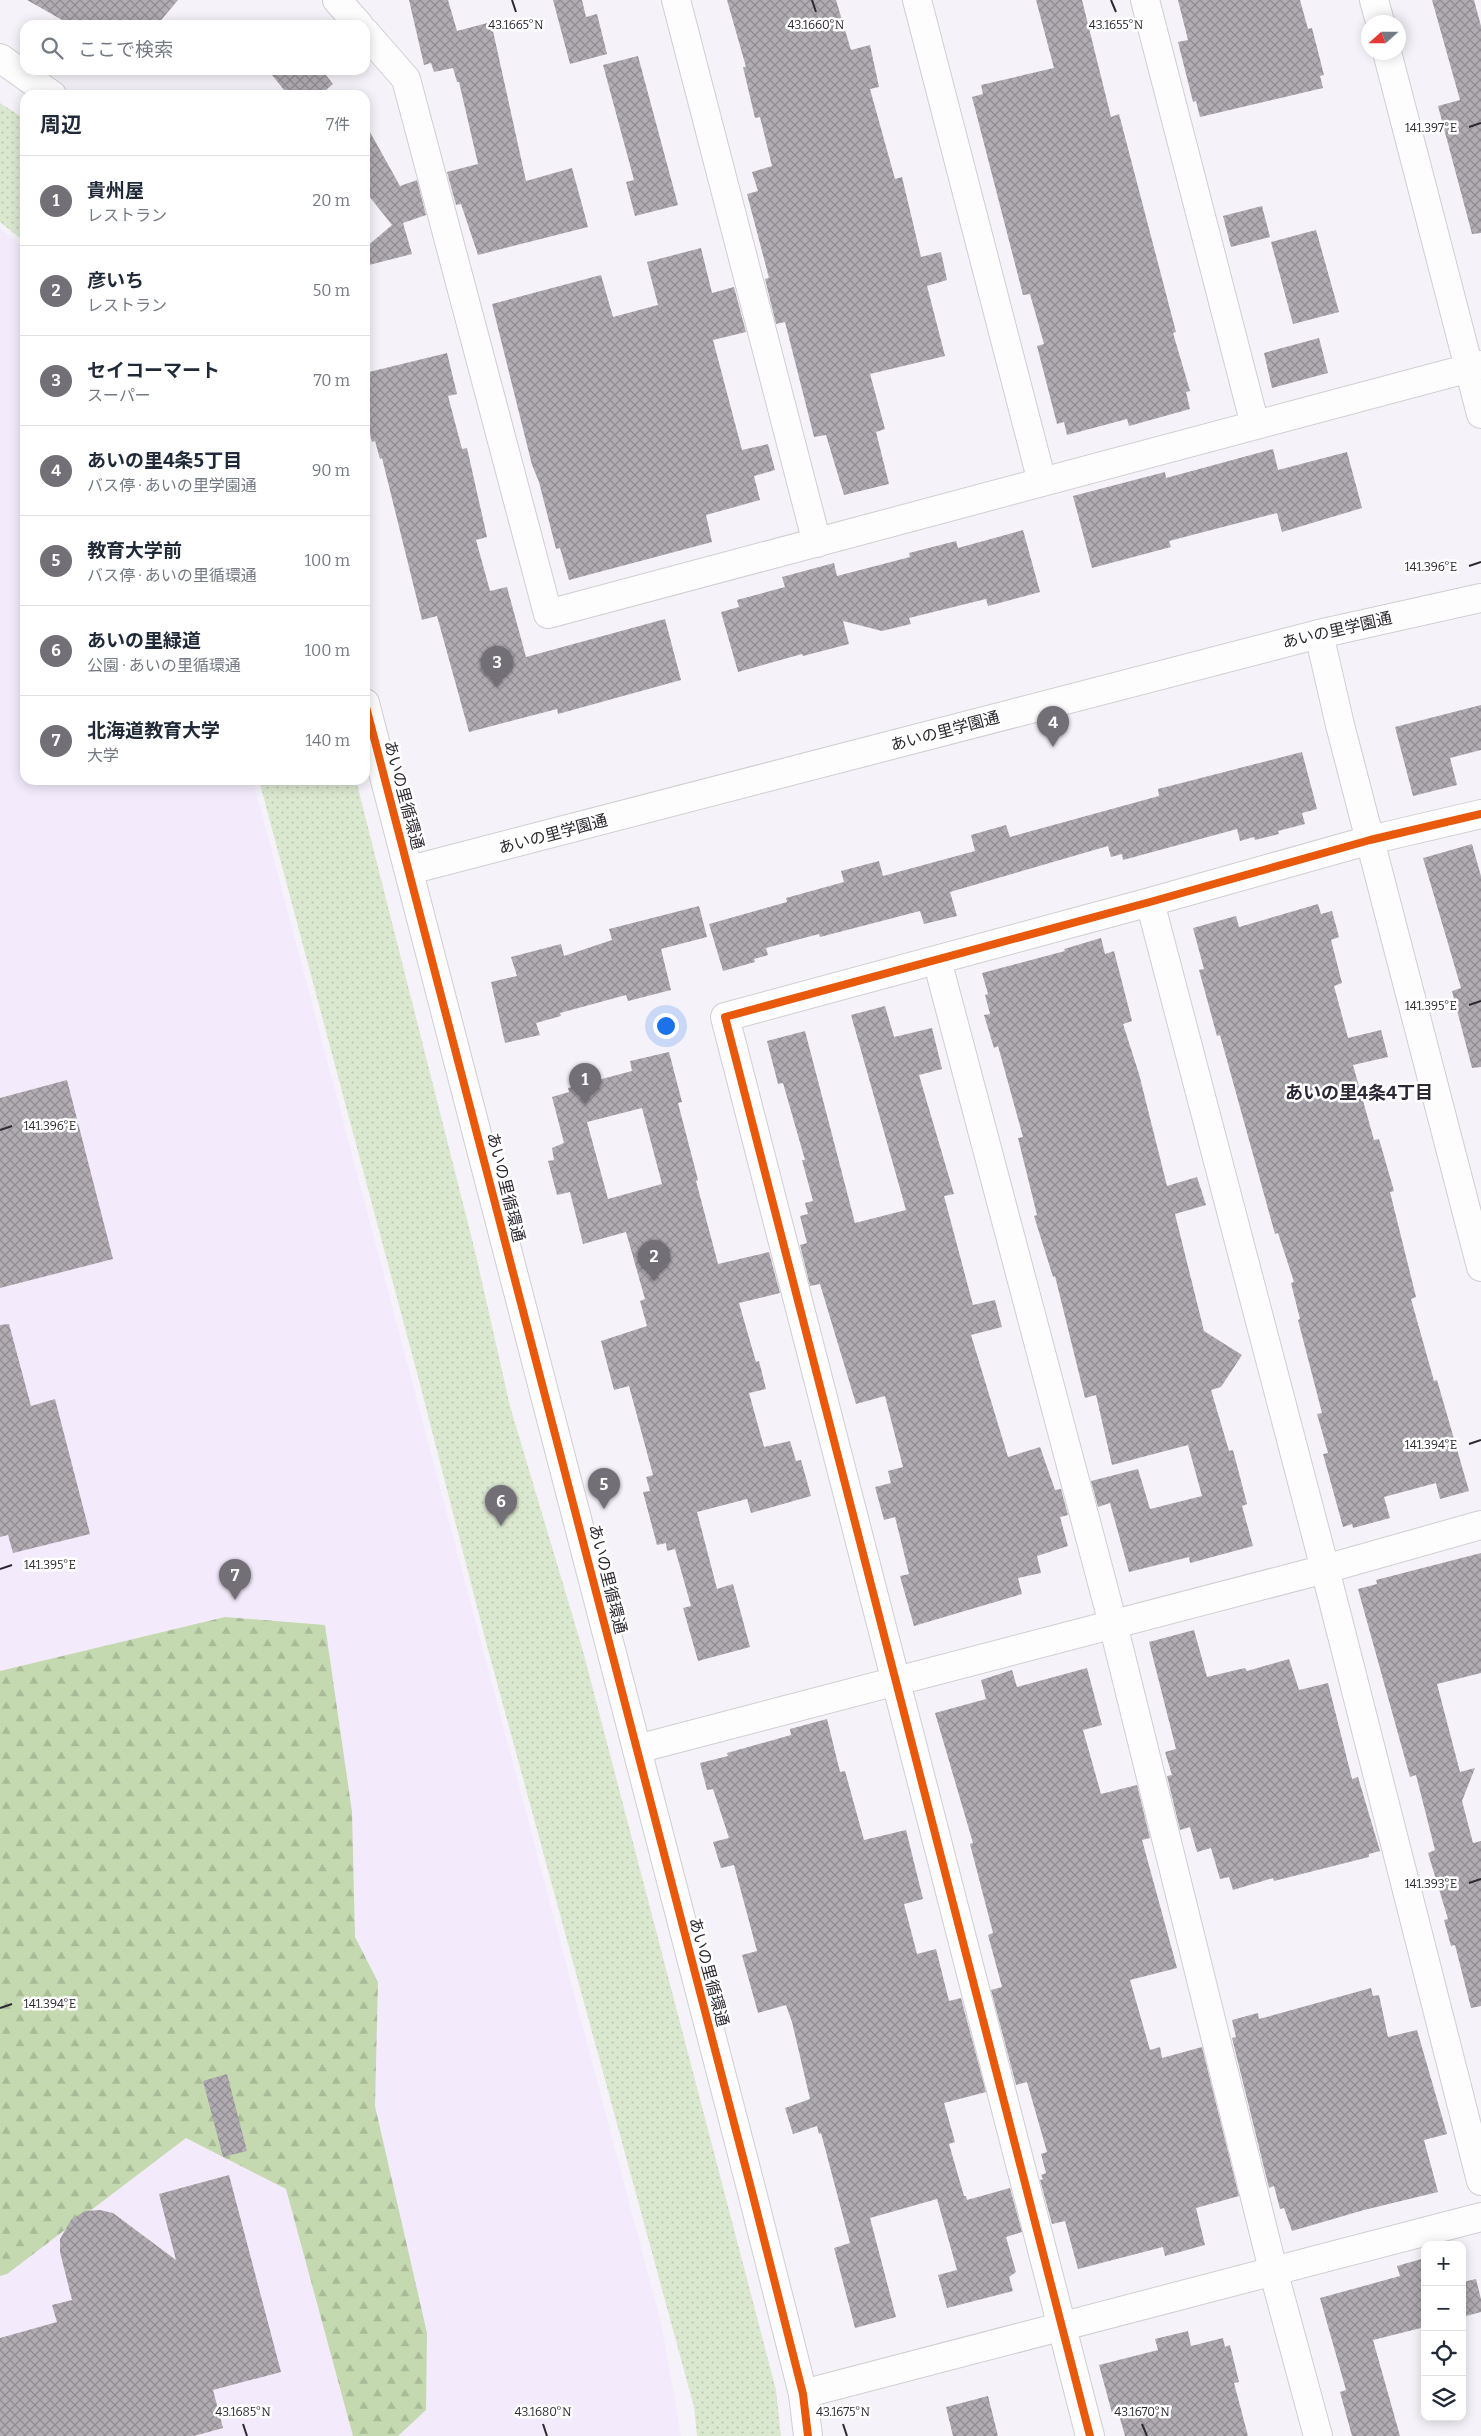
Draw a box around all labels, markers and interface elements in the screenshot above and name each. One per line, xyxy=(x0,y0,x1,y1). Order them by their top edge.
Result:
north arrow xyxy=(1361,15,1406,60)
text: 43.1665°N xyxy=(488,18,544,32)
text: 43.1660°N xyxy=(788,18,845,32)
text: 43.1655°N xyxy=(1089,18,1144,32)
search box xyxy=(20,20,370,75)
icon: search xyxy=(38,34,66,62)
text: ここで検索 xyxy=(78,38,173,61)
text: 周辺 xyxy=(40,112,82,138)
text: 7件 xyxy=(326,115,350,134)
text: 141.397°E xyxy=(1405,121,1457,135)
text: 貴州屋 xyxy=(87,179,144,202)
text: 1 xyxy=(53,191,59,210)
text: 20 m xyxy=(313,191,350,210)
text: レストラン xyxy=(87,206,167,225)
text: 彦いち xyxy=(87,269,144,292)
text: 2 xyxy=(51,281,61,300)
text: 50 m xyxy=(313,281,350,300)
text: レストラン xyxy=(87,296,167,315)
text: セイコーマート xyxy=(87,359,220,382)
text: 3 xyxy=(51,371,61,390)
text: 70 m xyxy=(314,371,350,390)
text: スーパー xyxy=(87,386,151,405)
text: あいの里4条5丁目 xyxy=(87,449,242,472)
text: 4 xyxy=(51,461,61,480)
text: 90 m xyxy=(312,461,350,480)
text: バス停 · あいの里学園通 xyxy=(87,476,257,495)
text: 教育大学前 xyxy=(87,539,182,562)
text: 5 xyxy=(52,551,60,570)
text: 100 m xyxy=(305,551,350,570)
text: 141.396°E xyxy=(1405,560,1457,574)
text: バス停 · あいの里循環通 xyxy=(87,566,257,585)
street label: あいの里学園通 xyxy=(1280,608,1394,652)
text: あいの里緑道 xyxy=(87,629,201,652)
text: 6 xyxy=(51,641,61,660)
text: 100 m xyxy=(305,641,350,660)
pin: 3 xyxy=(481,646,513,687)
text: 公園 · あいの里循環通 xyxy=(87,656,241,675)
pin: 4 xyxy=(1037,706,1069,747)
street label: あいの里学園通 xyxy=(888,707,1002,755)
text: 北海道教育大学 xyxy=(87,719,220,742)
text: 7 xyxy=(52,731,60,750)
text: 140 m xyxy=(305,731,350,750)
street label: あいの里循環通 xyxy=(380,738,428,852)
text: 大学 xyxy=(87,746,119,765)
street label: あいの里学園通 xyxy=(496,810,610,858)
text: 141.395°E xyxy=(1405,999,1457,1013)
your location xyxy=(653,1013,679,1039)
pin: 1 xyxy=(569,1063,601,1104)
district label: あいの里4条4丁目 xyxy=(1285,1082,1433,1104)
text: 141.396°E xyxy=(24,1119,76,1133)
street label: あいの里循環通 xyxy=(483,1130,529,1244)
pin: 2 xyxy=(638,1240,670,1281)
text: 141.394°E xyxy=(1405,1438,1457,1452)
pin: 5 xyxy=(588,1468,620,1509)
pin: 6 xyxy=(485,1485,517,1526)
street label: あいの里循環通 xyxy=(585,1522,631,1636)
text: 141.395°E xyxy=(24,1558,76,1572)
pin: 7 xyxy=(219,1559,251,1600)
text: 141.393°E xyxy=(1405,1877,1457,1891)
street label: あいの里循環通 xyxy=(685,1915,733,2029)
text: 141.394°E xyxy=(24,1997,76,2011)
map controls xyxy=(1421,2241,1466,2421)
button: + xyxy=(1421,2241,1466,2286)
button: − xyxy=(1421,2286,1466,2331)
button: locate xyxy=(1421,2331,1466,2376)
button: layers xyxy=(1421,2376,1466,2421)
text: 43.1685°N xyxy=(215,2405,271,2419)
text: 43.1680°N xyxy=(515,2405,572,2419)
text: 43.1675°N xyxy=(816,2405,871,2419)
text: 43.1670°N xyxy=(1114,2405,1170,2419)

